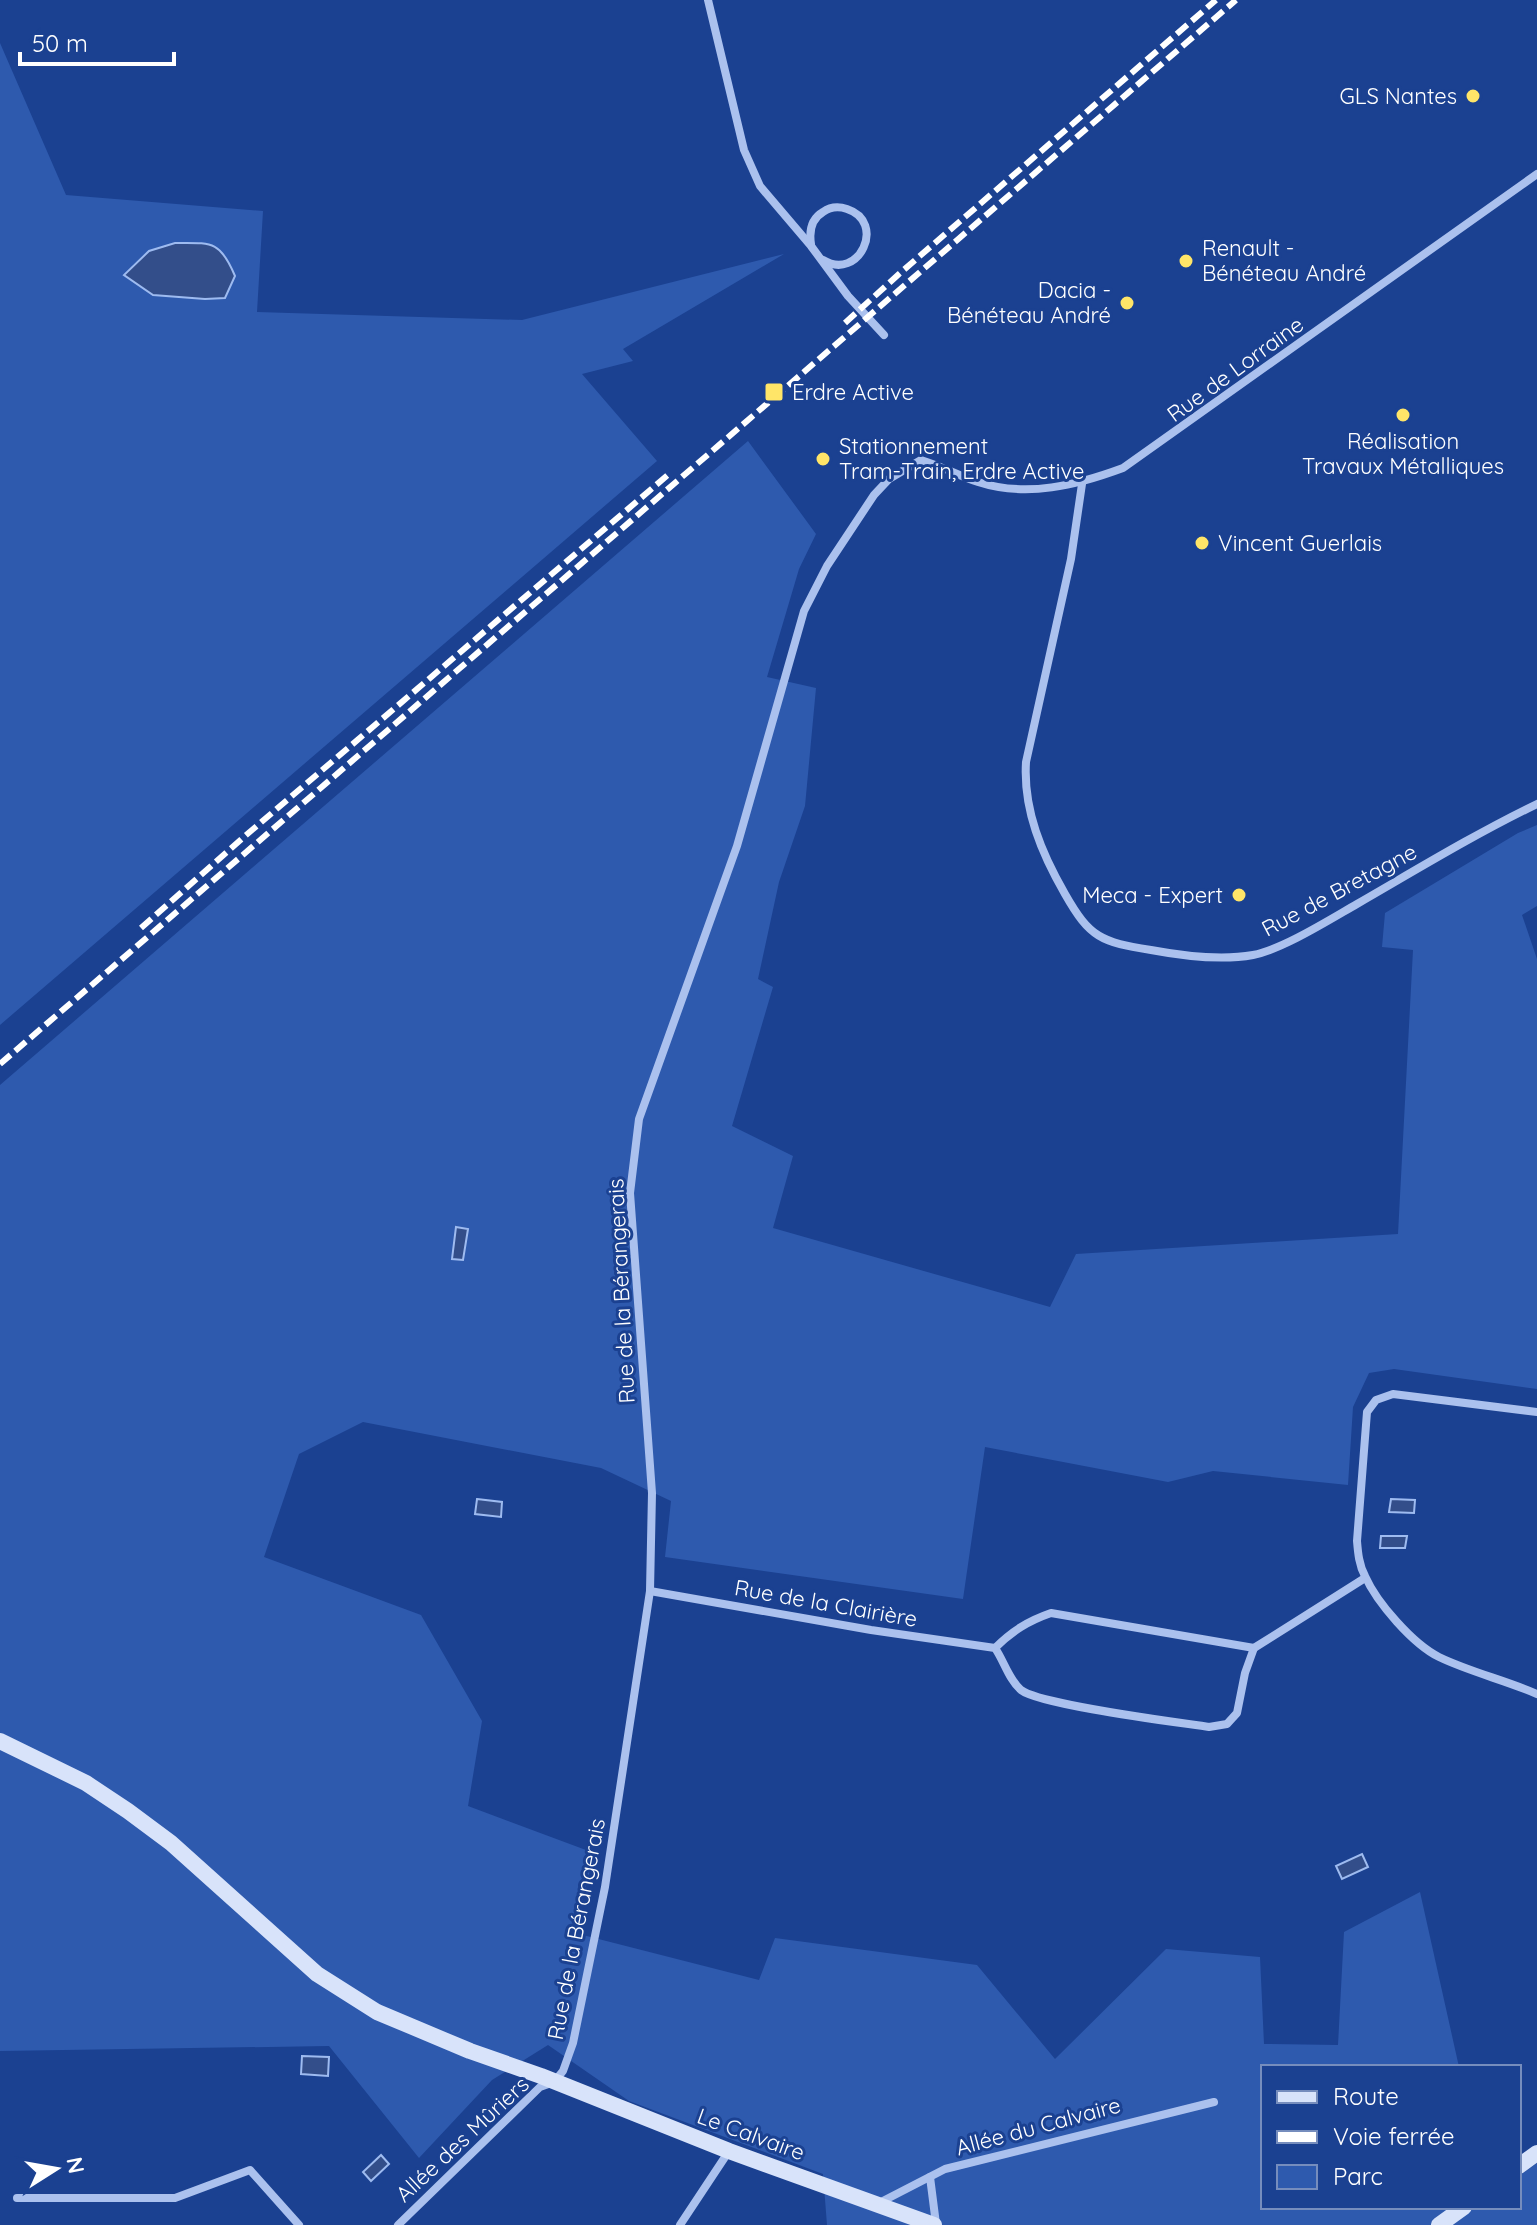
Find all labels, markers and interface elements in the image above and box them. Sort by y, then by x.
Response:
scale bar [20,16,174,66]
text: 50 m [32,28,88,58]
place label: GLS Nantes [1339,82,1457,110]
marker: GLS Nantes [1464,87,1482,105]
place label: Renault - Bénéteau André [1202,234,1366,287]
marker: Renault - Bénéteau André [1177,252,1195,270]
place label: Dacia - Bénéteau André [947,276,1111,329]
marker: Dacia - Bénéteau André [1118,294,1136,312]
street label: Rue de Lorraine [1161,310,1309,428]
place label: Erdre Active [792,378,914,406]
marker: Erdre Active [763,381,785,403]
marker: Réalisation Travaux Métalliques [1394,406,1412,424]
place label: Réalisation Travaux Métalliques [1302,427,1504,480]
place label: Stationnement Tram-Train, Erdre Active [839,432,1084,485]
marker: Stationnement Tram-Train, Erdre Active [814,450,832,468]
place label: Vincent Guerlais [1218,529,1382,557]
marker: Vincent Guerlais [1193,534,1211,552]
street label: Rue de Bretagne [1257,837,1421,943]
place label: Meca - Expert [1082,881,1223,909]
marker: Meca - Expert [1230,886,1248,904]
street label: Rue de la Bérangerais [601,1178,641,1404]
street label: Rue de la Clairière [732,1573,920,1633]
street label: Rue de la Bérangerais [541,1816,611,2042]
legend [1261,2065,1521,2209]
street label: Allée des Mûriers [389,2070,535,2208]
text: Route [1333,2081,1399,2111]
street label: Allée du Calvaire [953,2091,1123,2161]
street label: Le Calvaire [693,2102,809,2166]
text: Voie ferrée [1333,2121,1455,2151]
north arrow [16,2129,96,2209]
text: N [60,2155,91,2176]
text: Parc [1333,2161,1383,2191]

